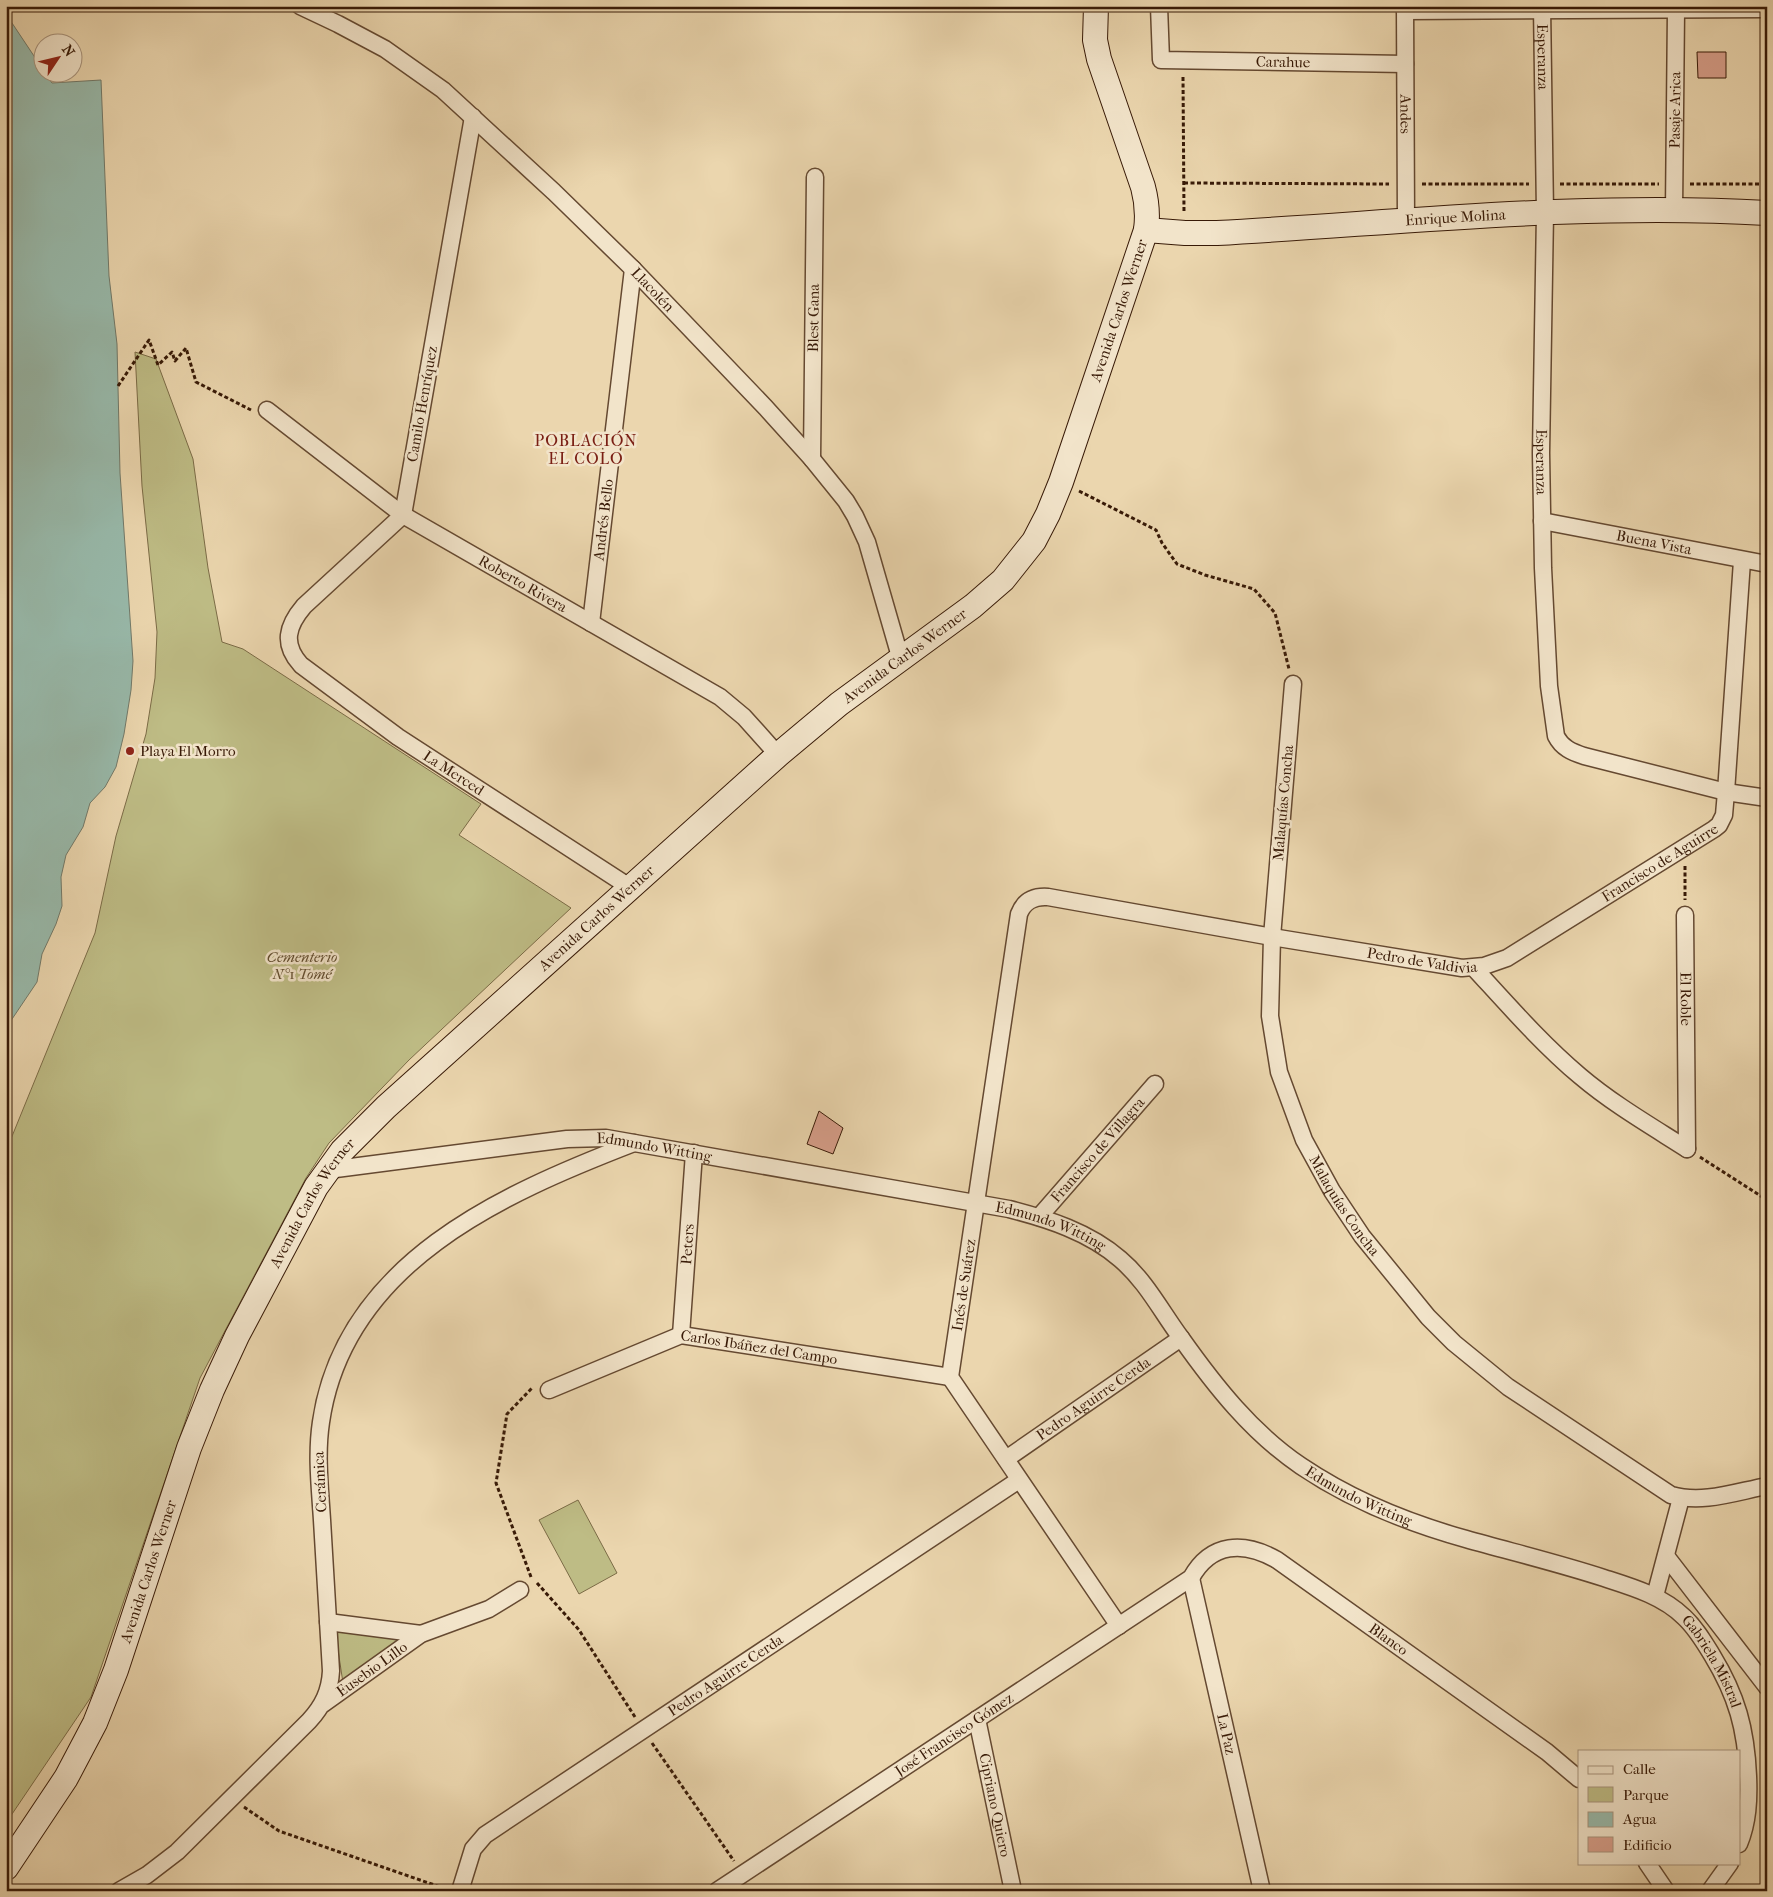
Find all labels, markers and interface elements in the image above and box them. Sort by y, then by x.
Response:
street label: Esperanza [1533,24,1552,91]
north arrow [32,32,82,82]
text: N [58,42,78,60]
street label: Carahue [1256,53,1311,71]
street label: Pasaje Arica [1666,70,1684,148]
street label: Andes [1396,93,1415,134]
street label: Enrique Molina [1404,205,1507,230]
street label: Avenida Carlos Werner [1086,236,1151,385]
street label: Llacolén [627,264,678,316]
street label: Blest Gana [804,283,823,352]
street label: Camilo Henríquez [403,344,441,463]
street label: Esperanza [1532,429,1551,496]
district label: POBLACIÓN EL COLO [535,430,637,468]
street label: Andrés Bello [589,478,617,562]
street label: Buena Vista [1615,526,1694,559]
street label: Roberto Rivera [475,551,571,617]
street label: Avenida Carlos Werner [838,604,971,708]
place label: Playa El Morro [140,742,236,760]
street label: Malaquías Concha [1269,743,1297,862]
marker: Playa El Morro [124,745,136,757]
street label: La Merced [420,747,488,800]
street label: Francisco de Aguirre [1598,819,1722,906]
street label: Avenida Carlos Werner [534,861,658,975]
street label: Pedro de Valdivia [1366,944,1479,977]
park label: Cementerio N°1 Tomé [267,948,337,983]
street label: El Roble [1676,972,1695,1027]
street label: Francisco de Villagra [1047,1093,1149,1206]
street label: Edmundo Witting [596,1129,714,1166]
street label: Avenida Carlos Werner [265,1134,359,1272]
street label: Malaquías Concha [1305,1152,1384,1260]
street label: Edmundo Witting [994,1198,1110,1255]
street label: Peters [677,1223,698,1265]
street label: Inés de Suárez [948,1237,980,1332]
street label: Carlos Ibáñez del Campo [679,1326,839,1368]
street label: Pedro Aguirre Cerda [1033,1352,1155,1444]
street label: Cerámica [309,1450,331,1513]
street label: Edmundo Witting [1302,1462,1415,1530]
street label: Avenida Carlos Werner [116,1497,180,1646]
street label: Gabriela Mistral [1678,1611,1745,1710]
street label: Blanco [1365,1619,1412,1660]
street label: Pedro Aguirre Cerda [664,1630,787,1720]
street label: Eusebio Lillo [333,1638,411,1701]
street label: José Francisco Gómez [891,1689,1017,1781]
street label: La Paz [1213,1712,1240,1757]
legend [1578,1750,1740,1864]
street label: Cipriano Quiero [975,1752,1015,1859]
text: Calle [1623,1760,1656,1778]
text: Parque [1623,1786,1669,1804]
text: Agua [1622,1810,1657,1828]
text: Edificio [1623,1836,1672,1854]

